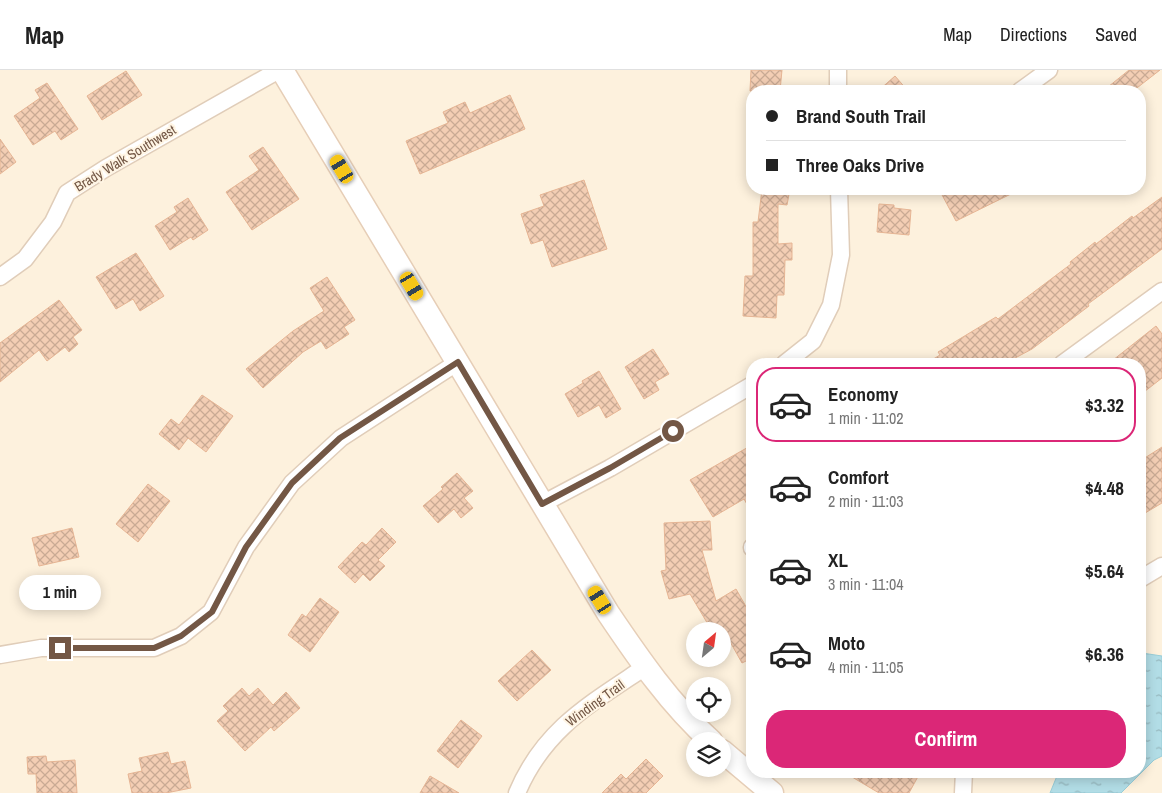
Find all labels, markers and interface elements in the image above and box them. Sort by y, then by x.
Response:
text: Map [25,19,64,51]
text: Map [943,22,972,47]
text: Directions [1000,22,1067,47]
text: Saved [1095,22,1137,47]
text: Brand South Trail [796,103,926,129]
street label: Brady Walk Southwest [71,121,179,195]
car [327,152,356,186]
text: Three Oaks Drive [796,152,924,178]
car [397,269,426,303]
text: Economy [828,381,898,407]
icon: car [768,382,813,427]
text: $3.32 [1085,392,1124,418]
text: 1 min · 11:02 [828,407,904,429]
route start [662,420,684,442]
text: Comfort [828,464,889,490]
icon: car [768,465,813,510]
text: $4.48 [1085,475,1124,501]
text: 2 min · 11:03 [828,490,904,512]
text: XL [828,547,848,573]
icon: car [768,548,813,593]
text: $5.64 [1085,558,1124,584]
text: 3 min · 11:04 [828,573,904,595]
callout: 1 min [19,576,101,610]
text: 1 min [43,581,77,603]
car [585,583,614,617]
north arrow [686,622,731,668]
map controls [686,622,731,777]
text: Moto [828,630,865,656]
icon: car [768,631,813,676]
route end [49,637,71,659]
text: $6.36 [1085,641,1124,667]
text: 4 min · 11:05 [828,656,904,678]
street label: Winding Trail [562,676,628,730]
button: locate [686,677,731,722]
button: Confirm [766,710,1126,768]
button: layers [686,732,731,777]

